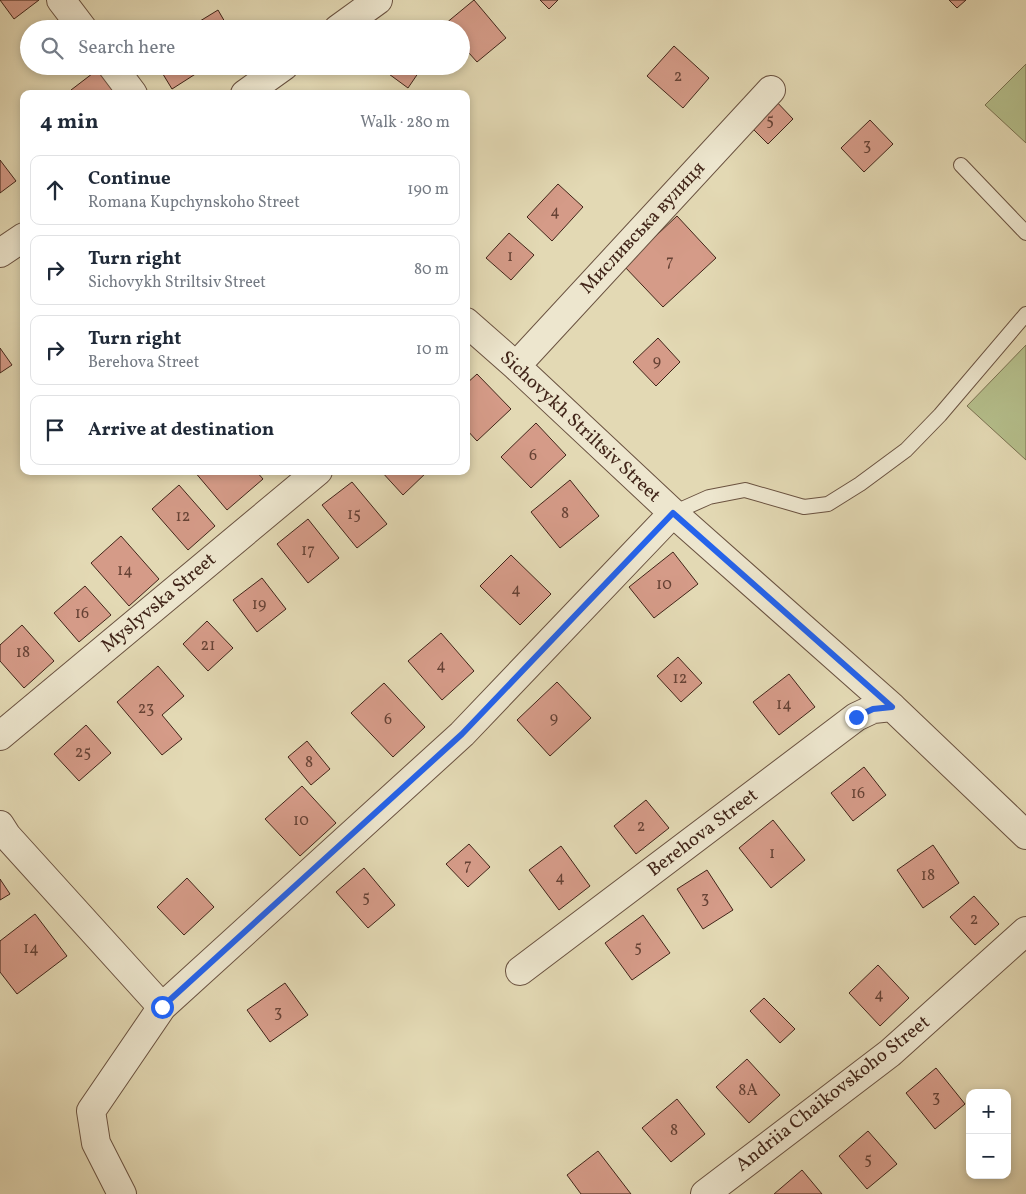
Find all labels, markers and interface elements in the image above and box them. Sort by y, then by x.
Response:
search box [20,20,470,75]
icon: search [38,34,66,62]
text: Search here [78,35,175,61]
house number: 2 [674,66,682,88]
text: 4 min [40,108,99,137]
house number: 5 [766,110,774,132]
text: Walk · 280 m [360,112,450,134]
house number: 3 [863,135,871,157]
street label: Мисливська вулиця [575,156,711,300]
text: Continue [88,166,171,192]
icon: ahead [41,176,69,204]
text: 190 m [407,179,449,201]
text: Romana Kupchynskoho Street [88,192,300,214]
house number: 4 [550,201,560,223]
text: Turn right [88,246,181,272]
house number: 1 [507,246,513,268]
house number: 7 [666,251,674,273]
icon: right [41,256,69,284]
text: 80 m [414,259,449,281]
text: Sichovykh Striltsiv Street [88,272,266,294]
text: Turn right [88,326,181,352]
icon: right [41,336,69,364]
text: 10 m [416,339,449,361]
street label: Sichovykh Striltsiv Street [494,345,666,509]
house number: 9 [653,351,661,373]
text: Berehova Street [88,352,199,374]
icon: arrive [41,416,69,444]
text: Arrive at destination [88,417,274,443]
house number: 6 [529,445,537,467]
house number: 8 [561,503,569,525]
house number: 15 [347,504,361,526]
house number: 12 [176,506,190,528]
house number: 17 [301,540,315,562]
street label: Myslyvska Street [96,547,222,659]
house number: 14 [117,560,133,582]
house number: 10 [656,574,672,596]
house number: 4 [511,579,521,601]
house number: 19 [252,594,266,616]
house number: 16 [75,603,89,625]
house number: 21 [201,635,215,657]
house number: 18 [16,642,30,664]
house number: 4 [436,655,446,677]
house number: 12 [673,668,687,690]
house number: 14 [776,694,792,716]
house number: 23 [138,698,154,720]
route end [845,706,868,729]
house number: 9 [550,708,558,730]
house number: 6 [384,709,392,731]
house number: 25 [75,742,91,764]
house number: 8 [305,752,313,774]
street label: Berehova Street [642,783,764,883]
house number: 16 [851,783,865,805]
house number: 10 [293,810,309,832]
house number: 2 [637,816,645,838]
house number: 1 [769,843,775,865]
house number: 7 [464,855,472,877]
house number: 18 [921,865,935,887]
house number: 4 [555,867,565,889]
house number: 5 [362,887,370,909]
house number: 3 [701,888,709,910]
house number: 2 [970,909,978,931]
house number: 5 [634,937,642,959]
house number: 14 [23,938,39,960]
house number: 4 [874,984,884,1006]
route start [151,996,174,1019]
house number: 3 [274,1002,282,1024]
street label: Andriia Chaikovskoho Street [730,1010,936,1178]
house number: 8А [738,1080,758,1102]
house number: 3 [932,1087,940,1109]
map controls [966,1089,1011,1179]
button: + [966,1089,1011,1134]
house number: 8 [670,1120,678,1142]
button: − [966,1134,1011,1179]
house number: 5 [864,1149,872,1171]

